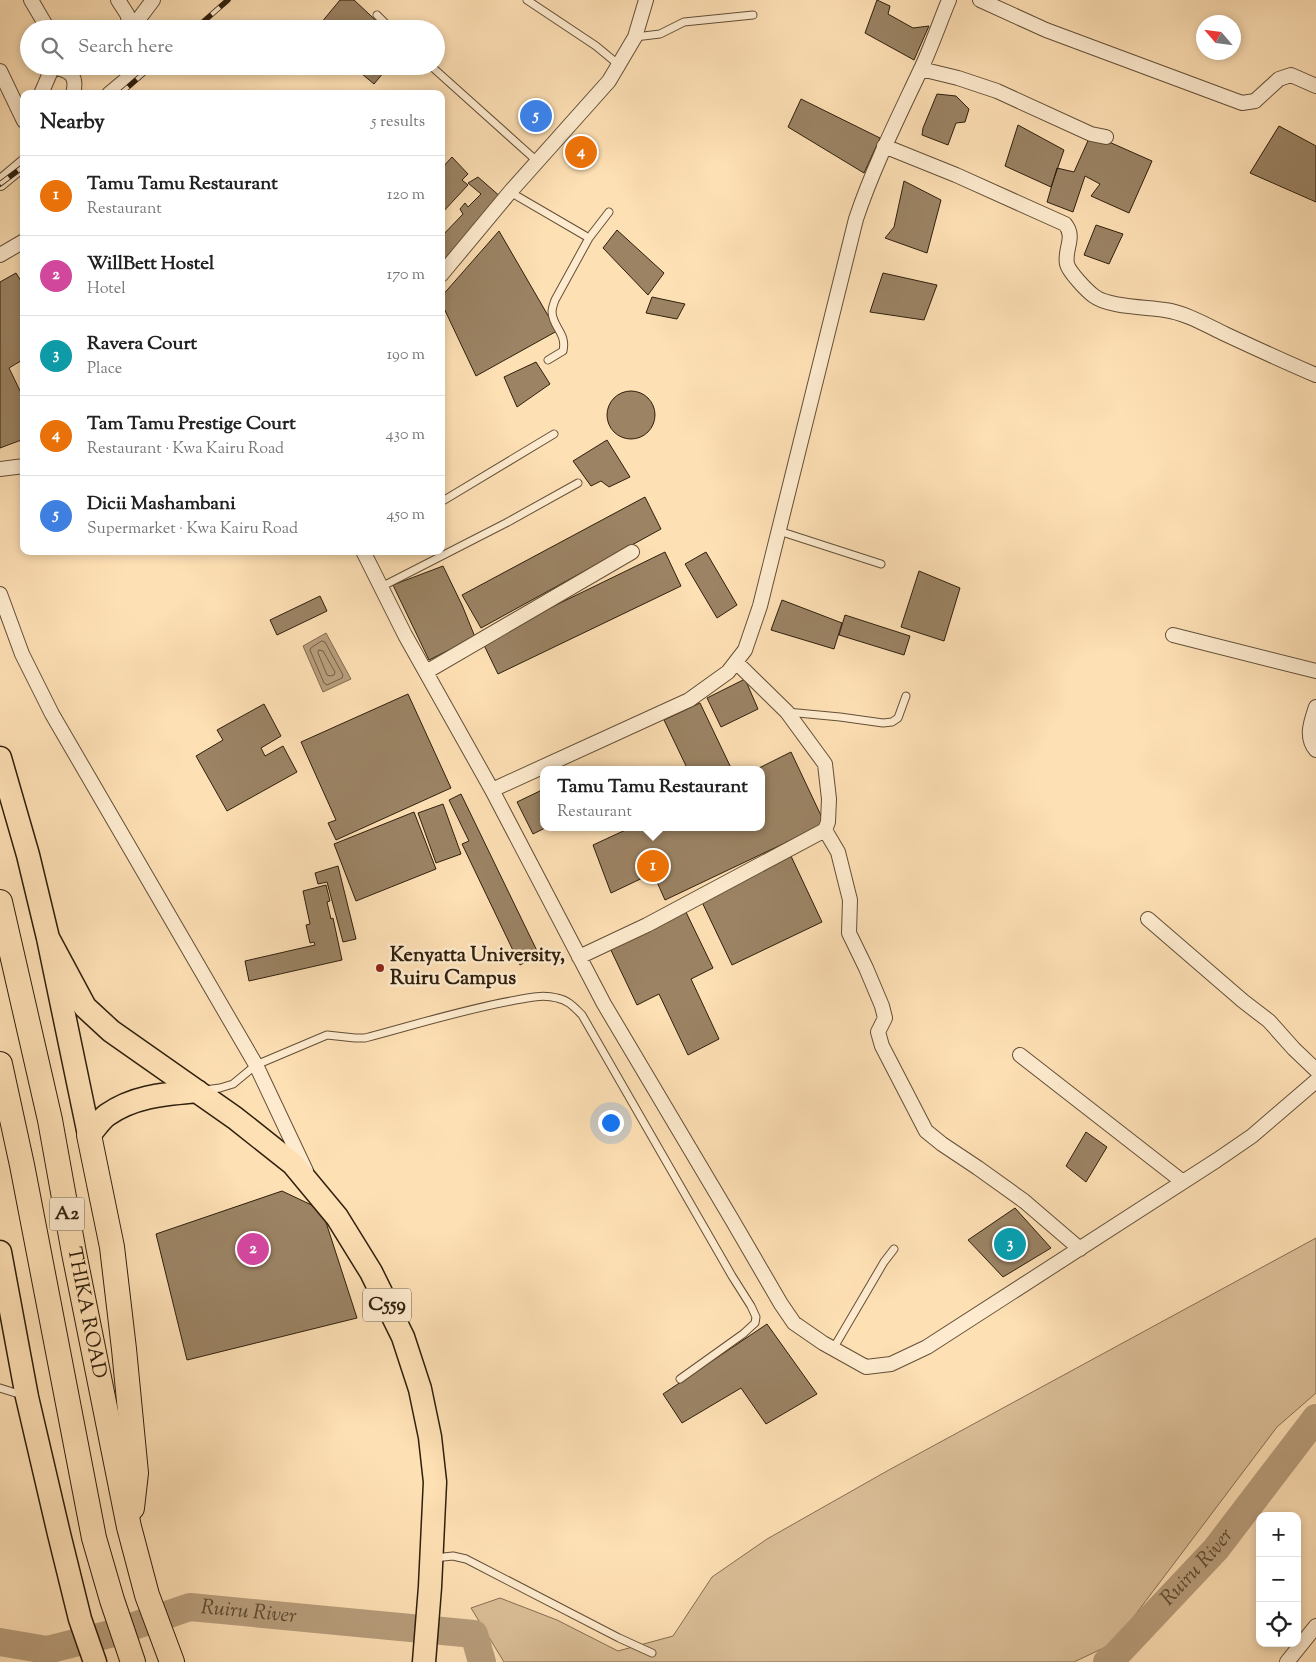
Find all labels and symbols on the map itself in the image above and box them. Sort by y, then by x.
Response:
north arrow [1196,15,1241,60]
pin: 5 [520,97,552,135]
pin: 4 [565,133,597,171]
pin: 1 [637,847,669,885]
place label: Kenyatta University, Ruiru Campus [390,942,565,994]
marker: Kenyatta University, Ruiru Campus [374,962,386,974]
your location [598,1110,624,1136]
road number: A2 [50,1198,84,1230]
pin: 3 [994,1225,1026,1263]
pin: 2 [237,1230,269,1268]
street label: THIKA ROAD [59,1245,113,1381]
road number: C559 [363,1288,411,1322]
water label: Ruiru River [1154,1522,1242,1613]
water label: Ruiru River [199,1593,298,1632]

